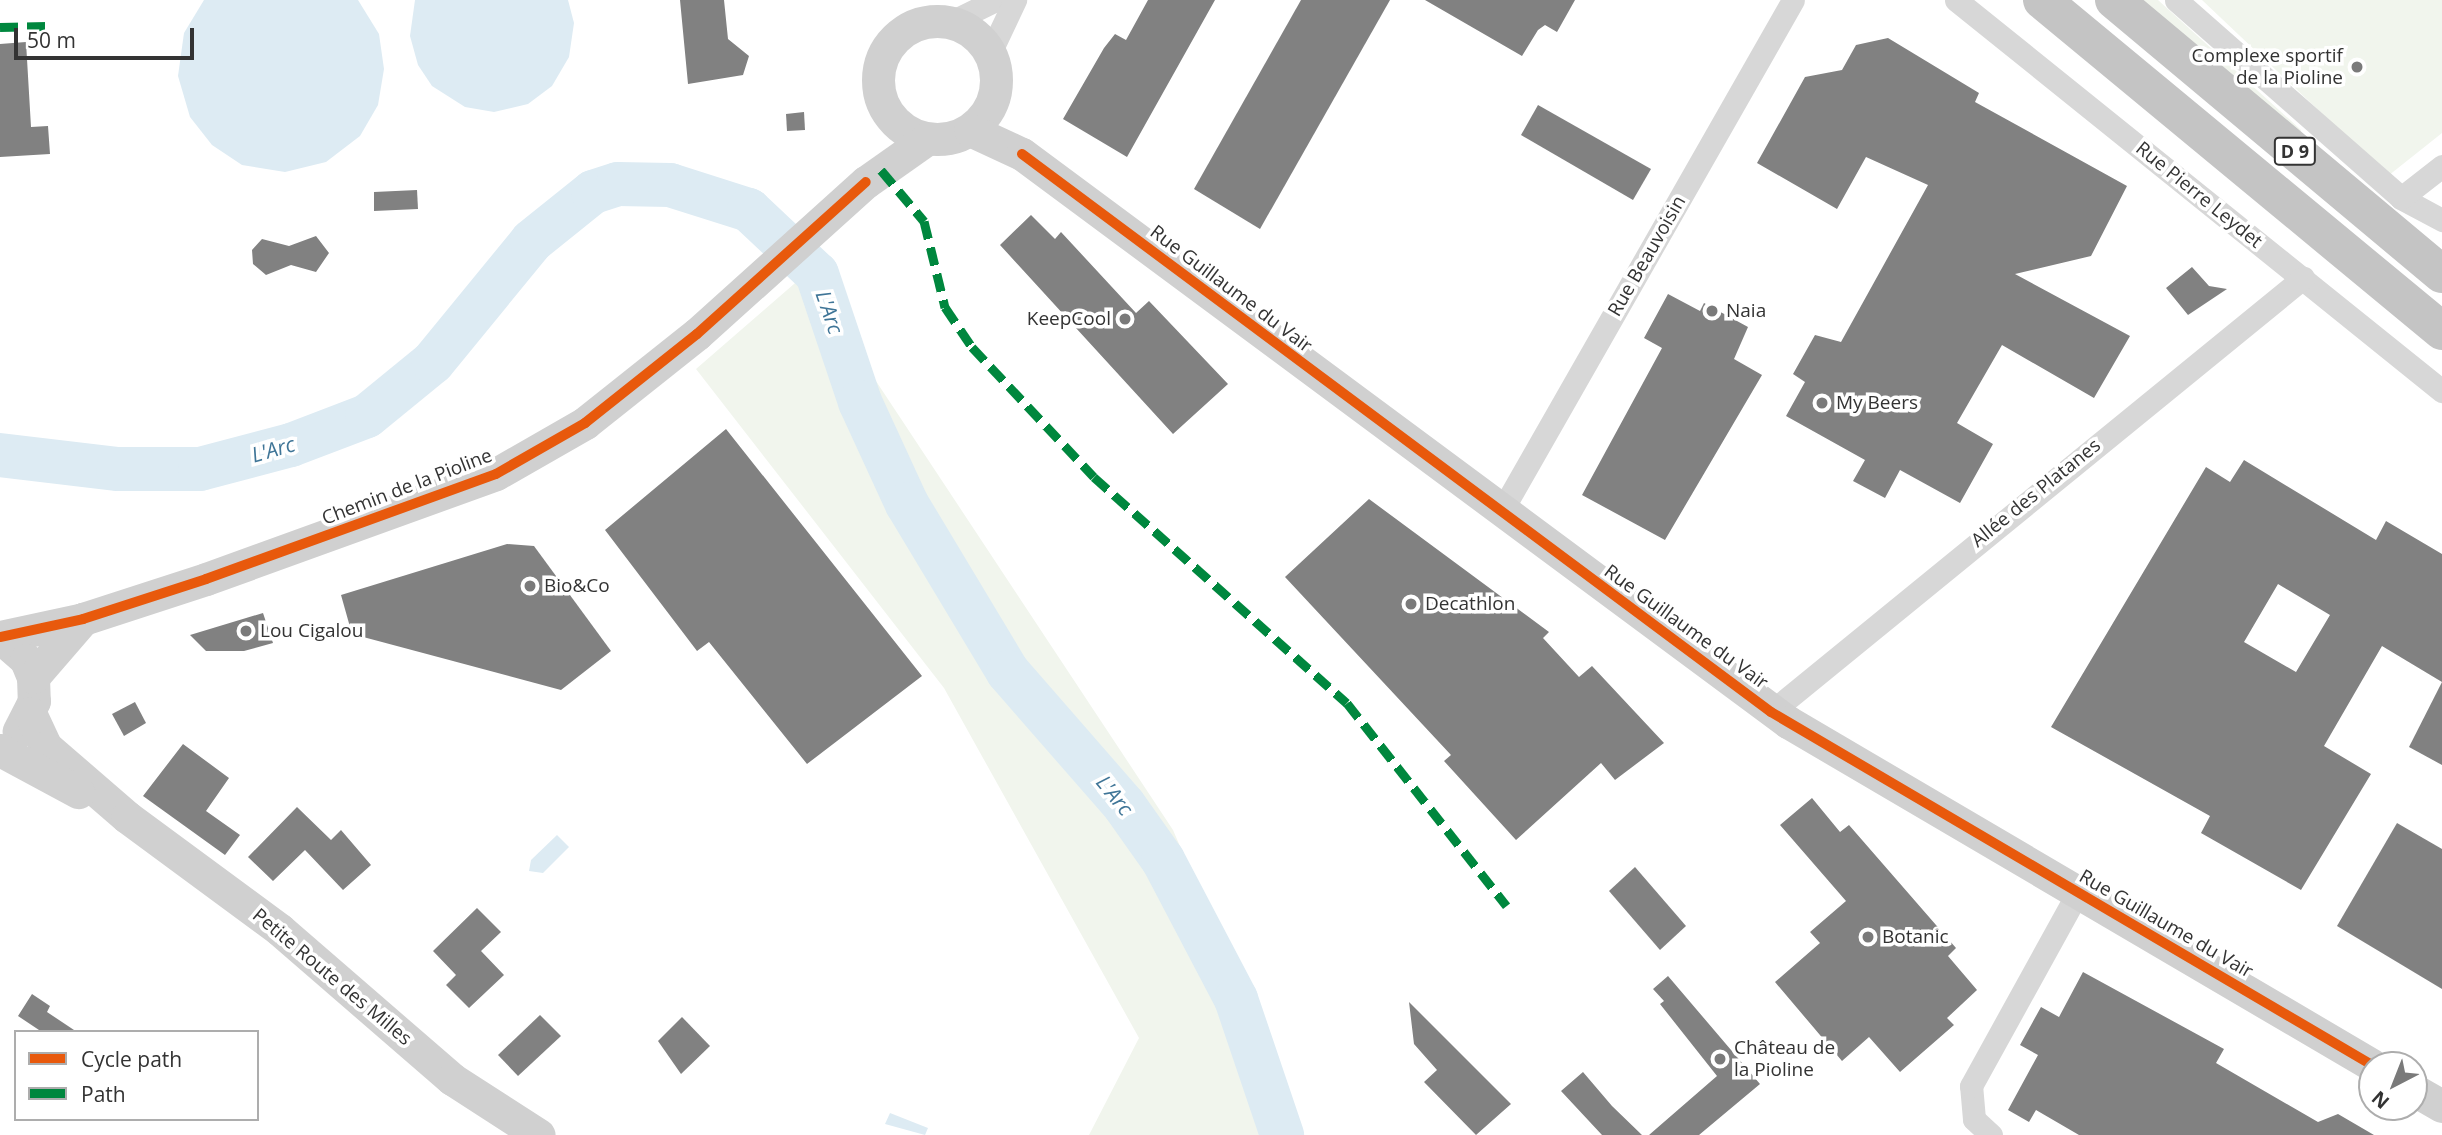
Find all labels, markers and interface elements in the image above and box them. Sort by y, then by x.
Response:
scale bar [18,14,198,58]
text: 50 m [27,26,76,54]
place label: Complexe sportif de la Pioline [2192,45,2343,89]
marker: Complexe sportif de la Pioline [2349,59,2365,75]
road number: D 9 [2272,136,2318,166]
street label: Rue Pierre Leydet [2131,137,2267,253]
street label: Rue Beauvoisin [1603,192,1691,320]
street label: Rue Guillaume du Vair [1146,221,1316,357]
water label: L'Arc [811,287,849,337]
place label: Naia [1726,300,1766,322]
marker: Naia [1704,303,1720,319]
place label: KeepCool [1027,308,1111,330]
marker: KeepCool [1117,311,1133,327]
place label: My Beers [1836,392,1918,414]
marker: My Beers [1814,395,1830,411]
water label: L'Arc [248,431,298,467]
street label: Allée des Platanes [1967,434,2105,552]
street label: Chemin de la Pioline [319,444,495,530]
street label: Rue Guillaume du Vair [1600,560,1772,694]
place label: Bio&Co [544,575,610,597]
marker: Bio&Co [522,578,538,594]
place label: Decathlon [1425,593,1515,615]
marker: Decathlon [1403,596,1419,612]
place label: Lou Cigalou [260,620,363,642]
marker: Lou Cigalou [238,623,254,639]
water label: L'Arc [1091,770,1139,820]
street label: Rue Guillaume du Vair [2075,865,2257,983]
street label: Petite Route des Milles [248,904,416,1050]
place label: Botanic [1882,926,1949,948]
marker: Botanic [1860,929,1876,945]
legend [14,1030,259,1121]
place label: Château de la Pioline [1734,1037,1835,1081]
text: Cycle path [81,1045,182,1073]
marker: Château de la Pioline [1712,1051,1728,1067]
north arrow [2358,1051,2428,1121]
text: Path [81,1080,126,1108]
text: N [2366,1085,2395,1115]

